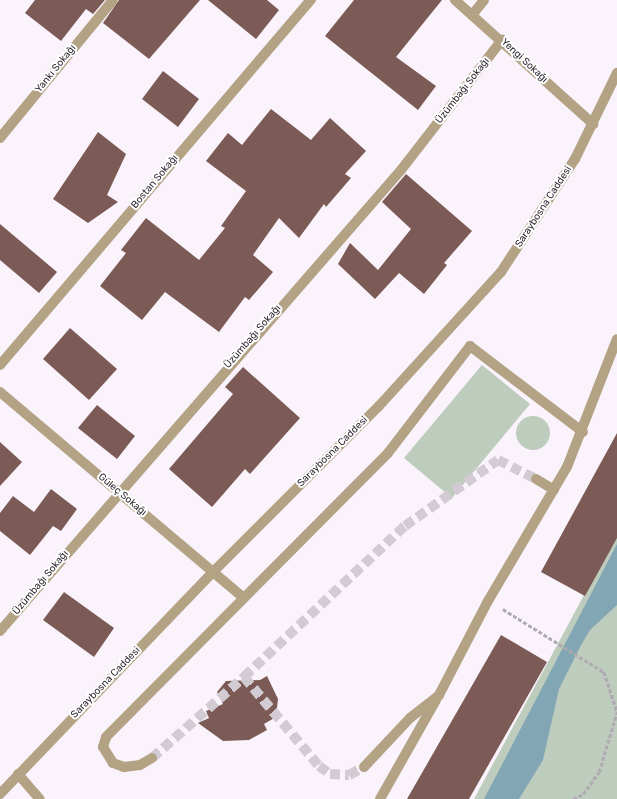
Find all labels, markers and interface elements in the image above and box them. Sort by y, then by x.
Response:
street label: Yengi Sokağı [498,36,550,86]
street label: Yankı Sokağı [33,43,79,95]
street label: Üzümbağı Sokağı [434,56,492,126]
street label: Bostan Sokağı [129,153,181,211]
street label: Saraybosna Caddesi [513,164,575,250]
street label: Üzümbağı Sokağı [222,303,284,371]
street label: Saraybosna Caddesi [295,414,371,490]
street label: Güleç Sokağı [95,471,149,519]
street label: Üzümbağı Sokağı [11,548,71,618]
street label: Saraybosna Caddesi [69,645,143,721]

